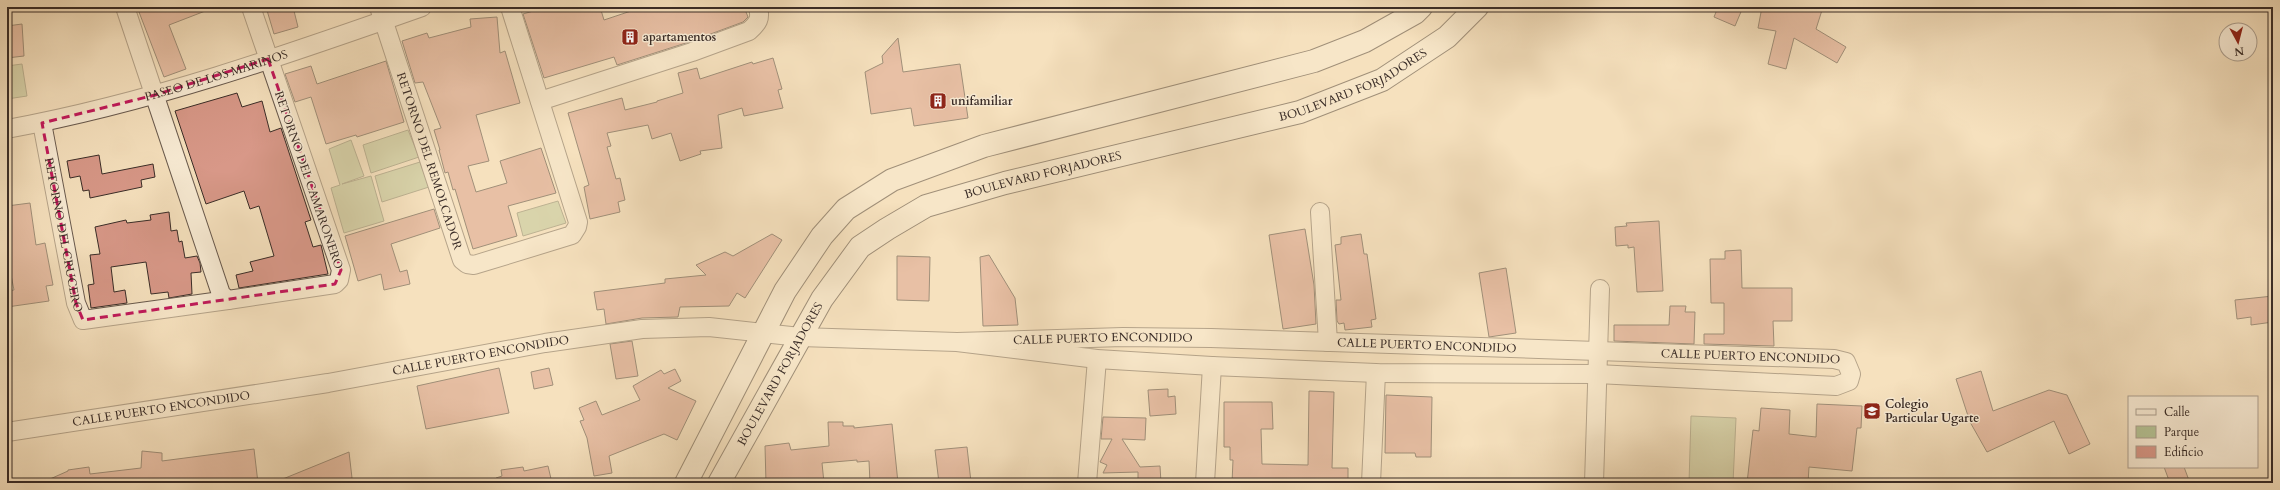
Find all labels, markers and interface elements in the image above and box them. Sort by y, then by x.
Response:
north arrow [2218,22,2258,62]
building icon: apartamentos [620,27,640,47]
place label: apartamentos [643,29,716,45]
text: N [2233,43,2245,60]
street label: BOULEVARD FORJADORES [1277,45,1430,125]
street label: PASEO DE LOS MARINOS [143,46,290,105]
street label: RETORNO DEL REMOLCADOR [393,70,466,252]
street label: RETORNO DEL CAMARONERO [271,89,347,271]
building icon: unifamiliar [928,91,948,111]
place label: unifamiliar [951,93,1013,109]
street label: BOULEVARD FORJADORES [962,147,1123,202]
street label: RETORNO DEL CRUCERO [41,156,87,315]
street label: BOULEVARD FORJADORES [734,299,827,448]
street label: CALLE PUERTO ENCONDIDO [1013,329,1193,348]
street label: CALLE PUERTO ENCONDIDO [391,332,570,379]
street label: CALLE PUERTO ENCONDIDO [1337,334,1517,356]
street label: CALLE PUERTO ENCONDIDO [1661,345,1842,368]
street label: CALLE PUERTO ENCONDIDO [71,387,251,430]
place label: Colegio Particular Ugarte [1885,396,1979,426]
legend [2128,396,2258,468]
school or university icon: Colegio Particular Ugarte [1862,401,1882,421]
text: Calle [2164,404,2190,420]
text: Parque [2164,424,2199,440]
text: Edificio [2164,444,2204,460]

